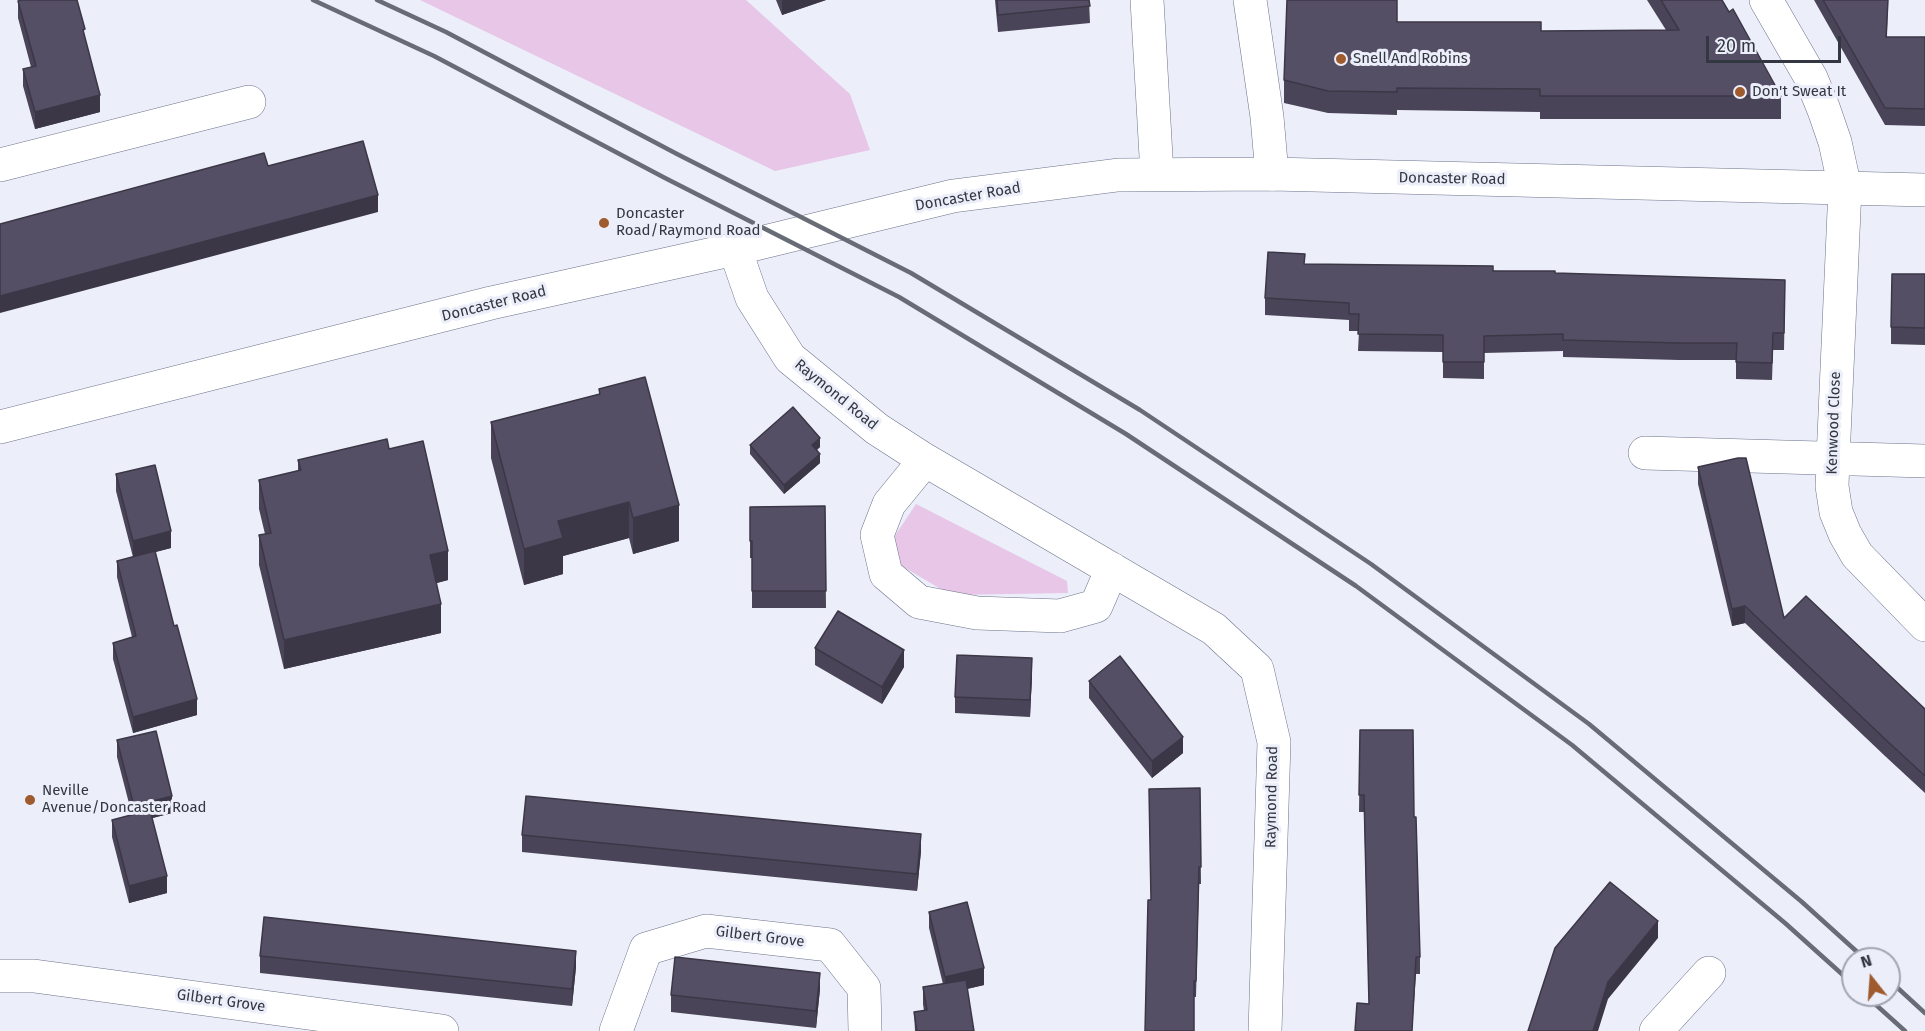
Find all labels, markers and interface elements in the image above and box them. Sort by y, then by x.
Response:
scale bar [1709,24,1844,62]
text: 20 m [1717,35,1756,57]
place label: Snell And Robins [1353,50,1468,68]
marker: Snell And Robins [1334,52,1348,66]
place label: Don't Sweat It [1752,83,1846,101]
marker: Don't Sweat It [1733,85,1747,99]
street label: Doncaster Road [1398,169,1506,189]
street label: Doncaster Road [914,179,1022,215]
place label: Doncaster Road/Raymond Road [616,205,761,240]
marker: Doncaster Road/Raymond Road [597,216,611,230]
street label: Doncaster Road [440,282,548,326]
street label: Raymond Road [791,356,881,434]
street label: Kenwood Close [1823,371,1845,475]
street label: Raymond Road [1262,746,1282,848]
place label: Neville Avenue/Doncaster Road [42,782,207,817]
marker: Neville Avenue/Doncaster Road [23,793,37,807]
street label: Gilbert Grove [715,923,805,951]
north arrow [1841,947,1901,1007]
text: N [1858,951,1874,972]
street label: Gilbert Grove [176,986,266,1016]

